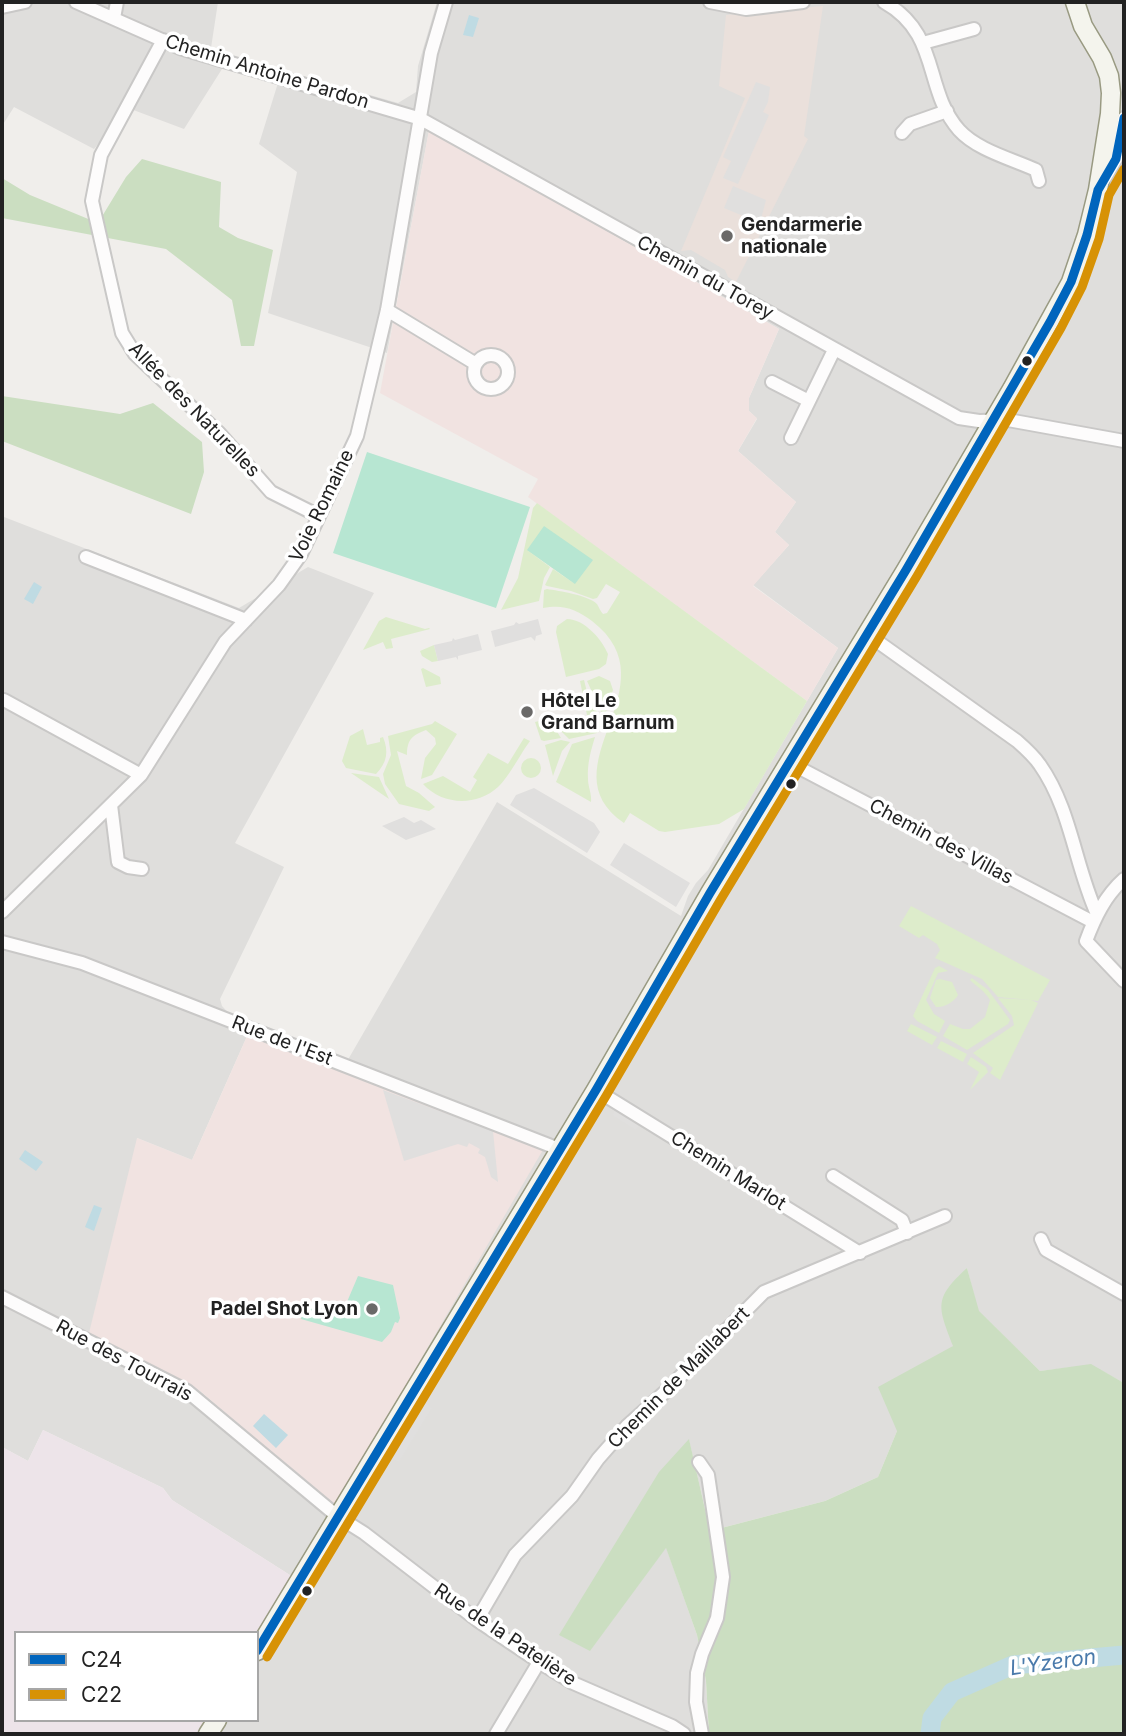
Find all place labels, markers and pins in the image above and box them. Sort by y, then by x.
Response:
place label: Gendarmerie nationale [741,214,862,258]
marker: Gendarmerie nationale [719,228,735,244]
unlabelled marker [1020,354,1034,368]
place label: Hôtel Le Grand Barnum [541,690,675,734]
marker: Hôtel Le Grand Barnum [519,704,535,720]
unlabelled marker [784,777,798,791]
place label: Padel Shot Lyon [211,1298,358,1320]
marker: Padel Shot Lyon [364,1301,380,1317]
unlabelled marker [300,1584,314,1598]

